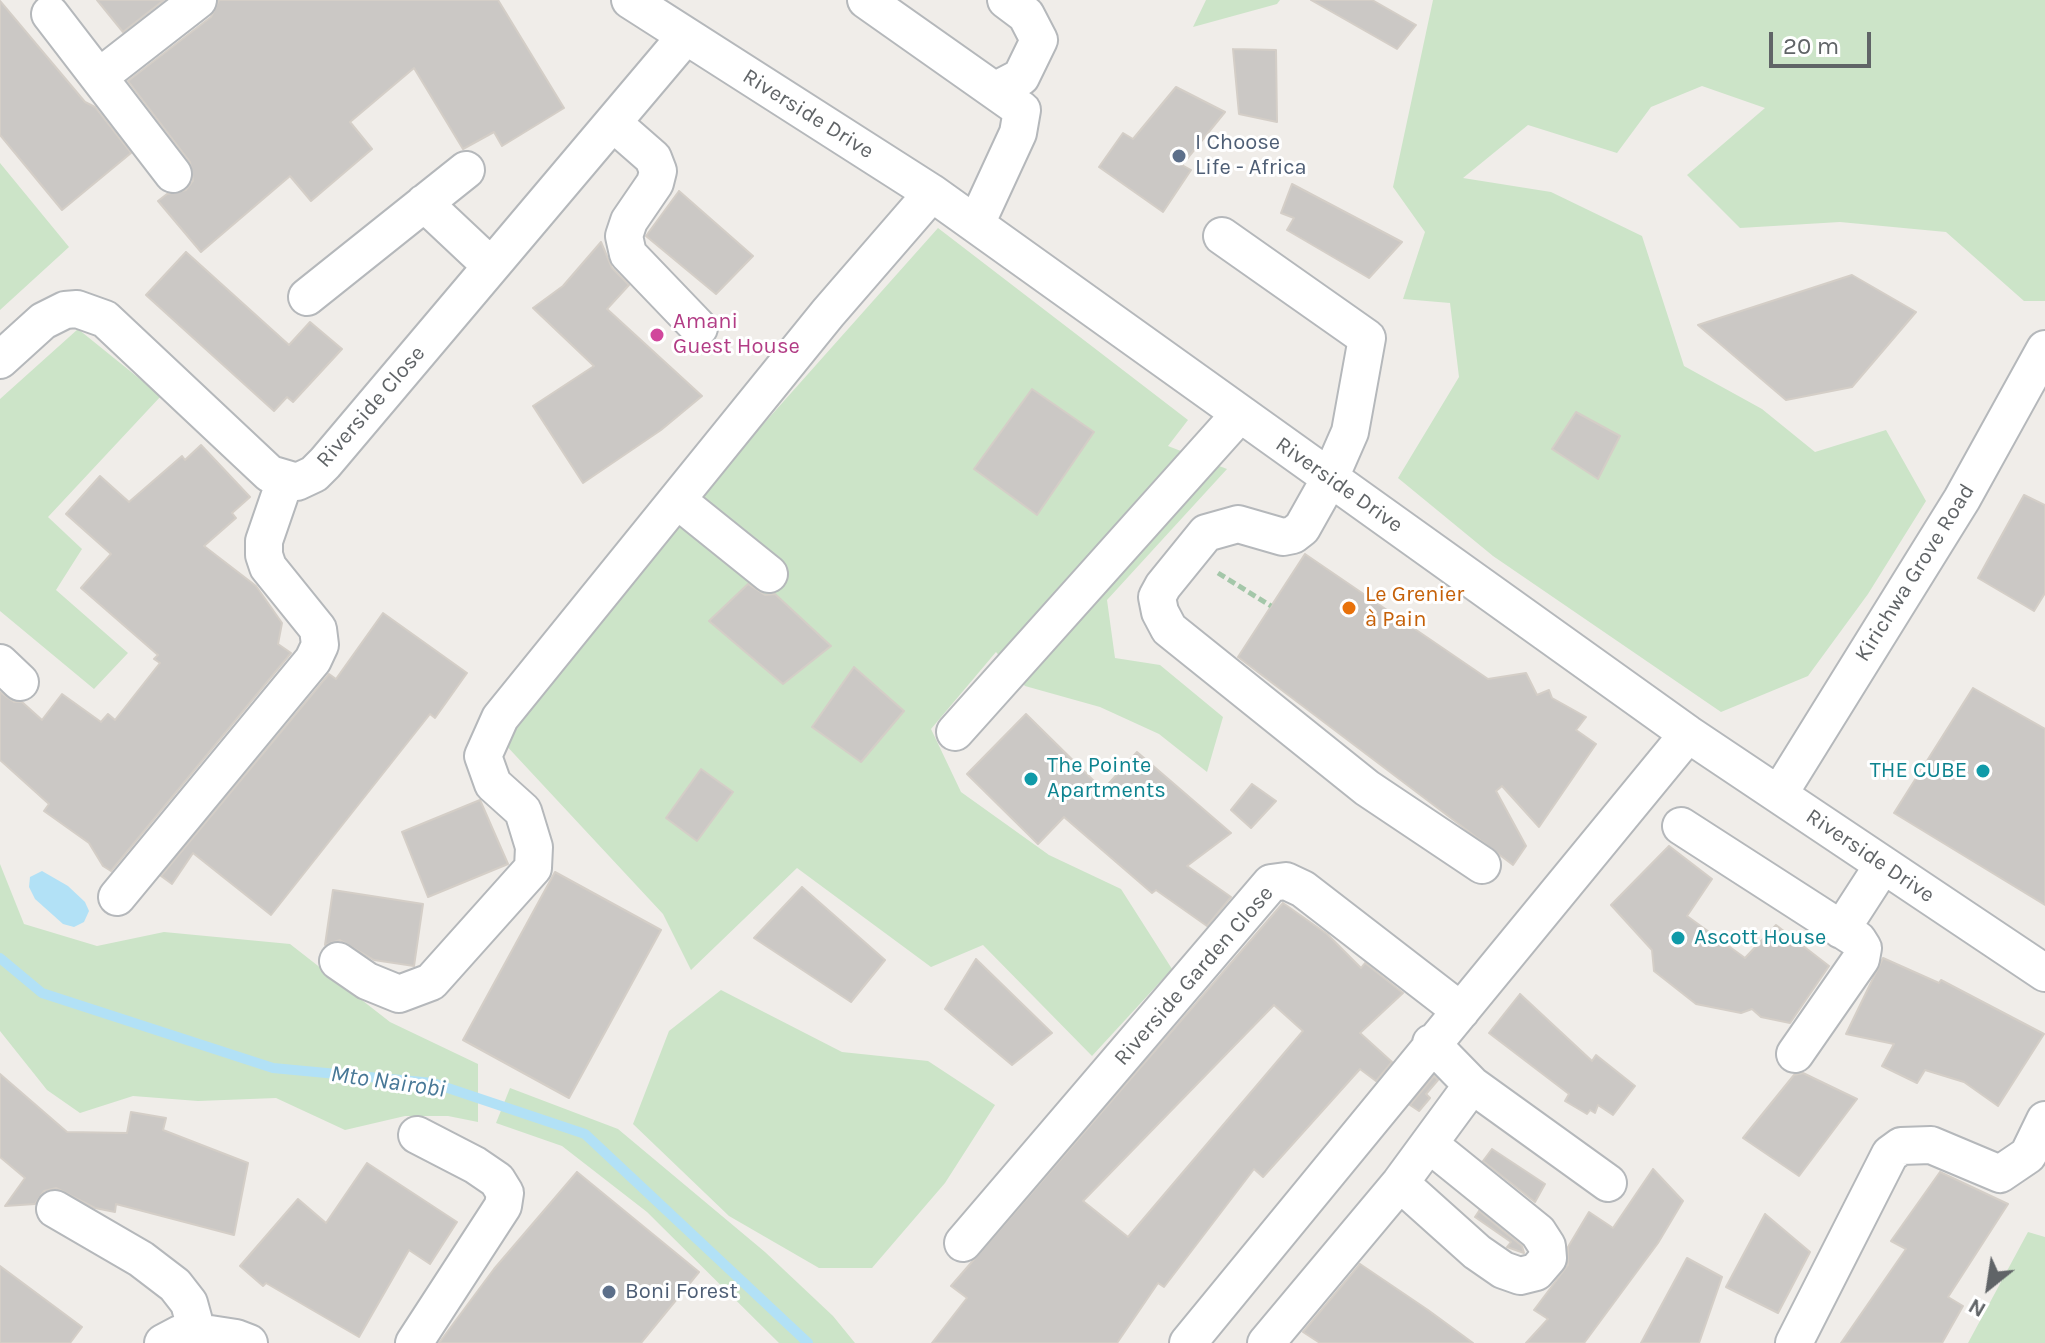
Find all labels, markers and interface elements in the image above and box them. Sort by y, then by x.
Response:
scale bar [1773,16,1875,66]
text: 20 m [1783,32,1839,60]
street label: Riverside Drive [738,63,878,165]
place label: I Choose Life - Africa [1195,130,1307,182]
marker: I Choose Life - Africa [1170,147,1188,165]
place label: Amani Guest House [673,309,800,360]
marker: Amani Guest House [648,326,666,344]
street label: Riverside Close [311,341,431,473]
street label: Riverside Drive [1270,431,1408,539]
street label: Kirichwa Grove Road [1850,479,1980,667]
place label: Le Grenier à Pain [1365,582,1464,634]
marker: Le Grenier à Pain [1340,599,1358,617]
place label: The Pointe Apartments [1047,753,1166,804]
place label: THE CUBE [1870,758,1967,784]
marker: THE CUBE [1974,762,1992,780]
marker: The Pointe Apartments [1022,770,1040,788]
street label: Riverside Drive [1801,803,1939,909]
street label: Riverside Garden Close [1109,881,1279,1071]
place label: Ascott House [1694,925,1826,951]
marker: Ascott House [1669,929,1687,947]
water label: Mto Nairobi [329,1060,447,1104]
north arrow [1949,1247,2029,1327]
place label: Boni Forest [625,1279,738,1305]
marker: Boni Forest [600,1283,618,1301]
text: N [1964,1293,1990,1323]

